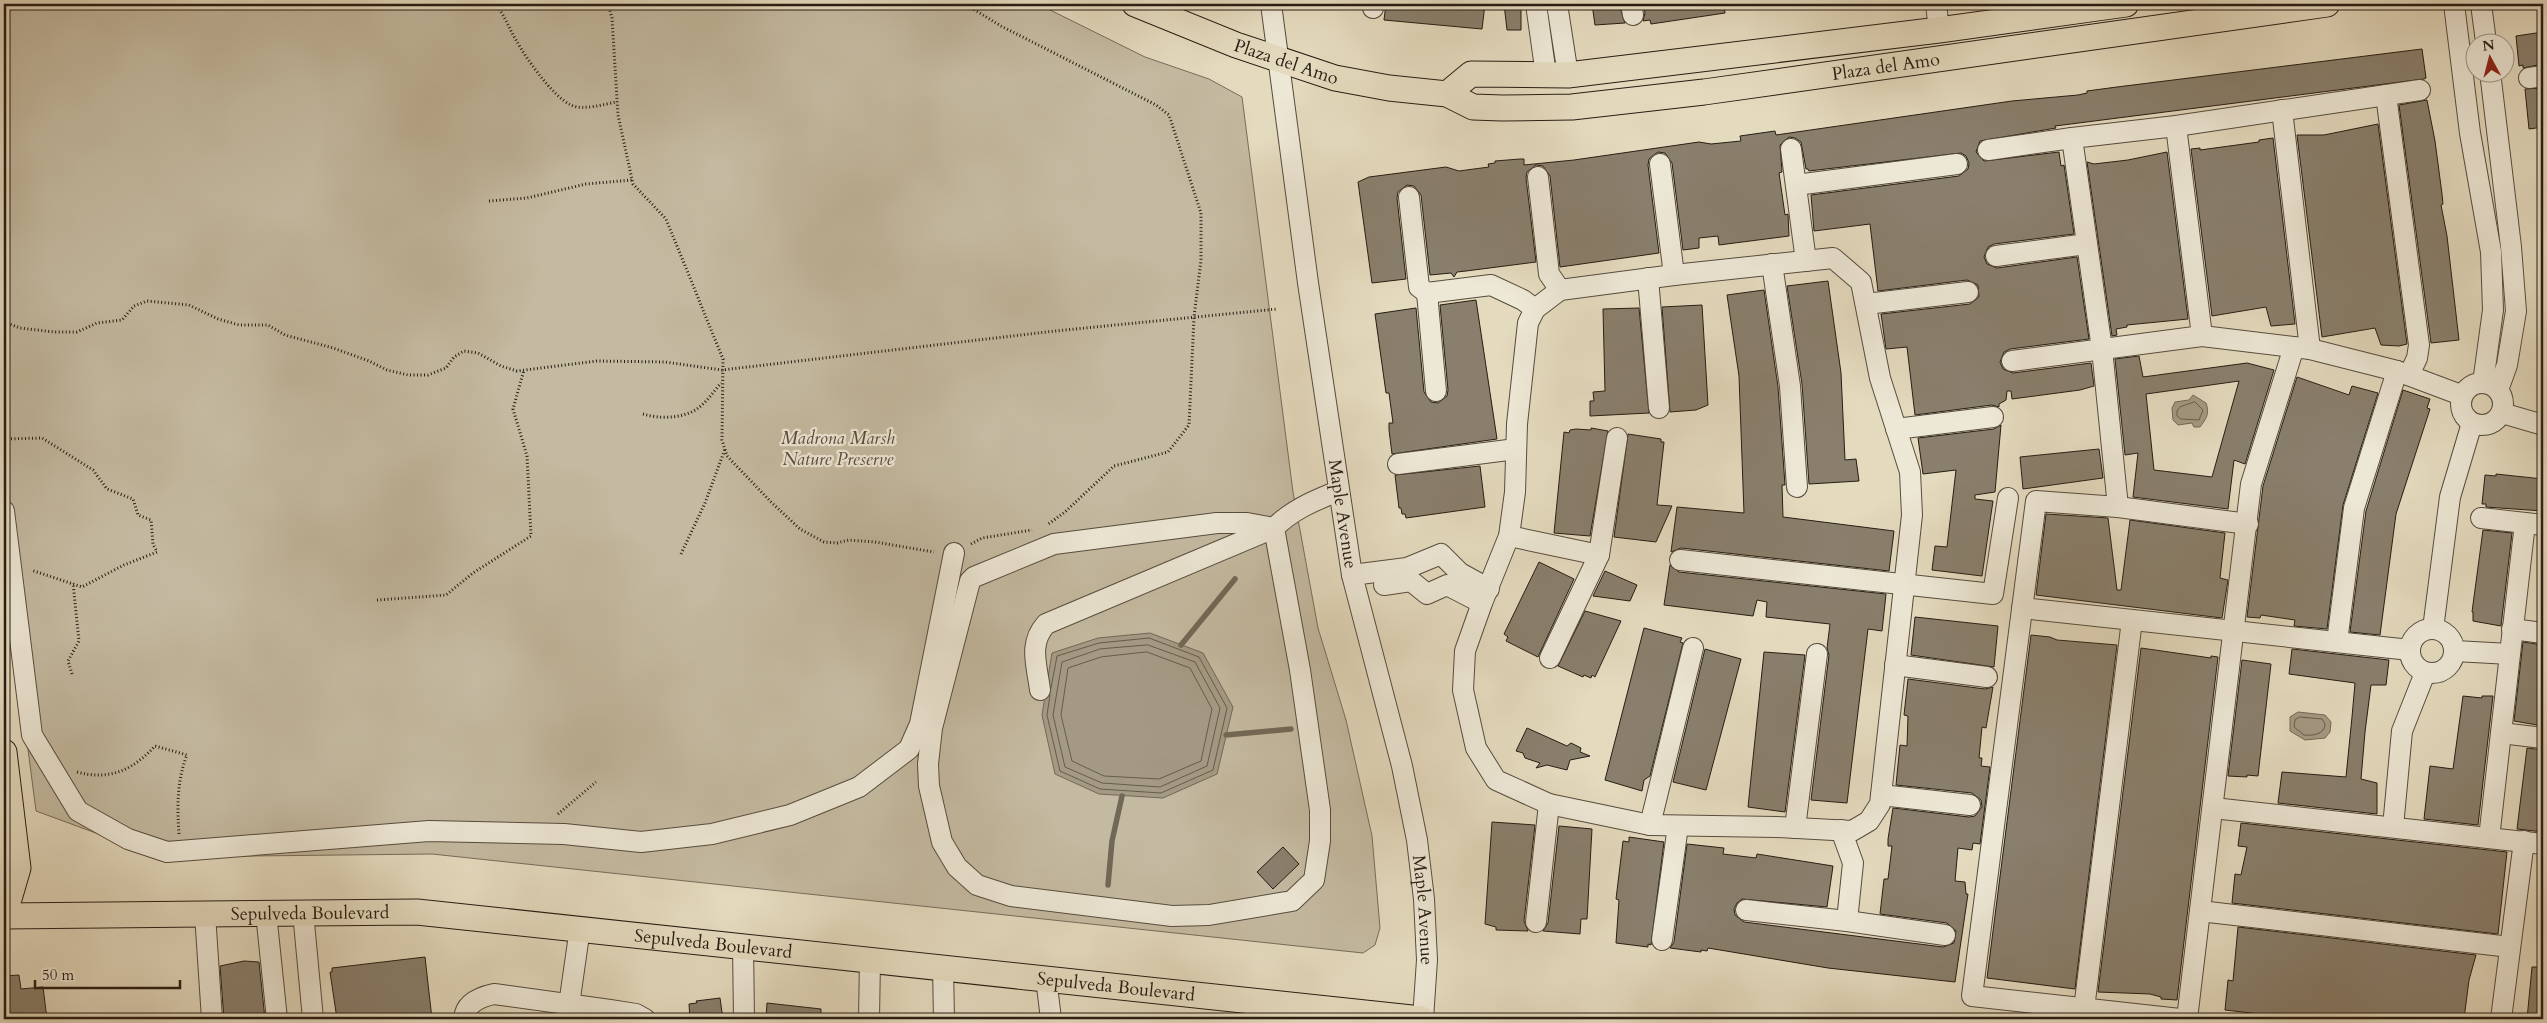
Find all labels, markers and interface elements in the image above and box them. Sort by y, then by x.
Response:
north arrow [2464,32,2514,82]
street label: Plaza del Amo [1231,33,1342,91]
text: N [2481,35,2496,56]
street label: Plaza del Amo [1830,47,1942,87]
park label: Madrona Marsh Nature Preserve [781,426,895,472]
street label: Maple Avenue [1322,458,1363,570]
street label: Maple Avenue [1406,854,1439,966]
street label: Sepulveda Boulevard [231,900,390,927]
street label: Sepulveda Boulevard [633,923,794,965]
scale bar [35,958,180,990]
text: 50 m [42,965,74,985]
street label: Sepulveda Boulevard [1036,966,1197,1008]

